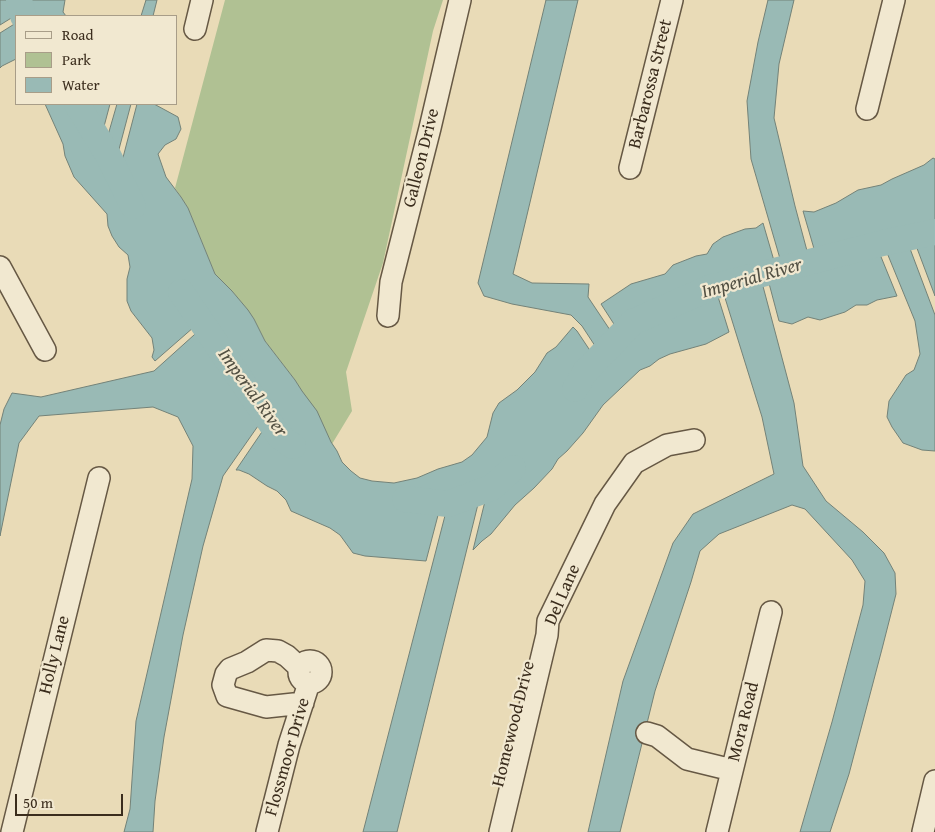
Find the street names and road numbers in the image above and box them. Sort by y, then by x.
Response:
street label: Barbarossa Street [624,17,678,151]
street label: Galleon Drive [399,106,445,210]
street label: Del Lane [541,561,585,629]
street label: Holly Lane [35,614,75,696]
street label: Homewood Drive [488,659,540,789]
street label: Mora Road [724,680,764,764]
street label: Flossmoor Drive [261,695,315,819]

